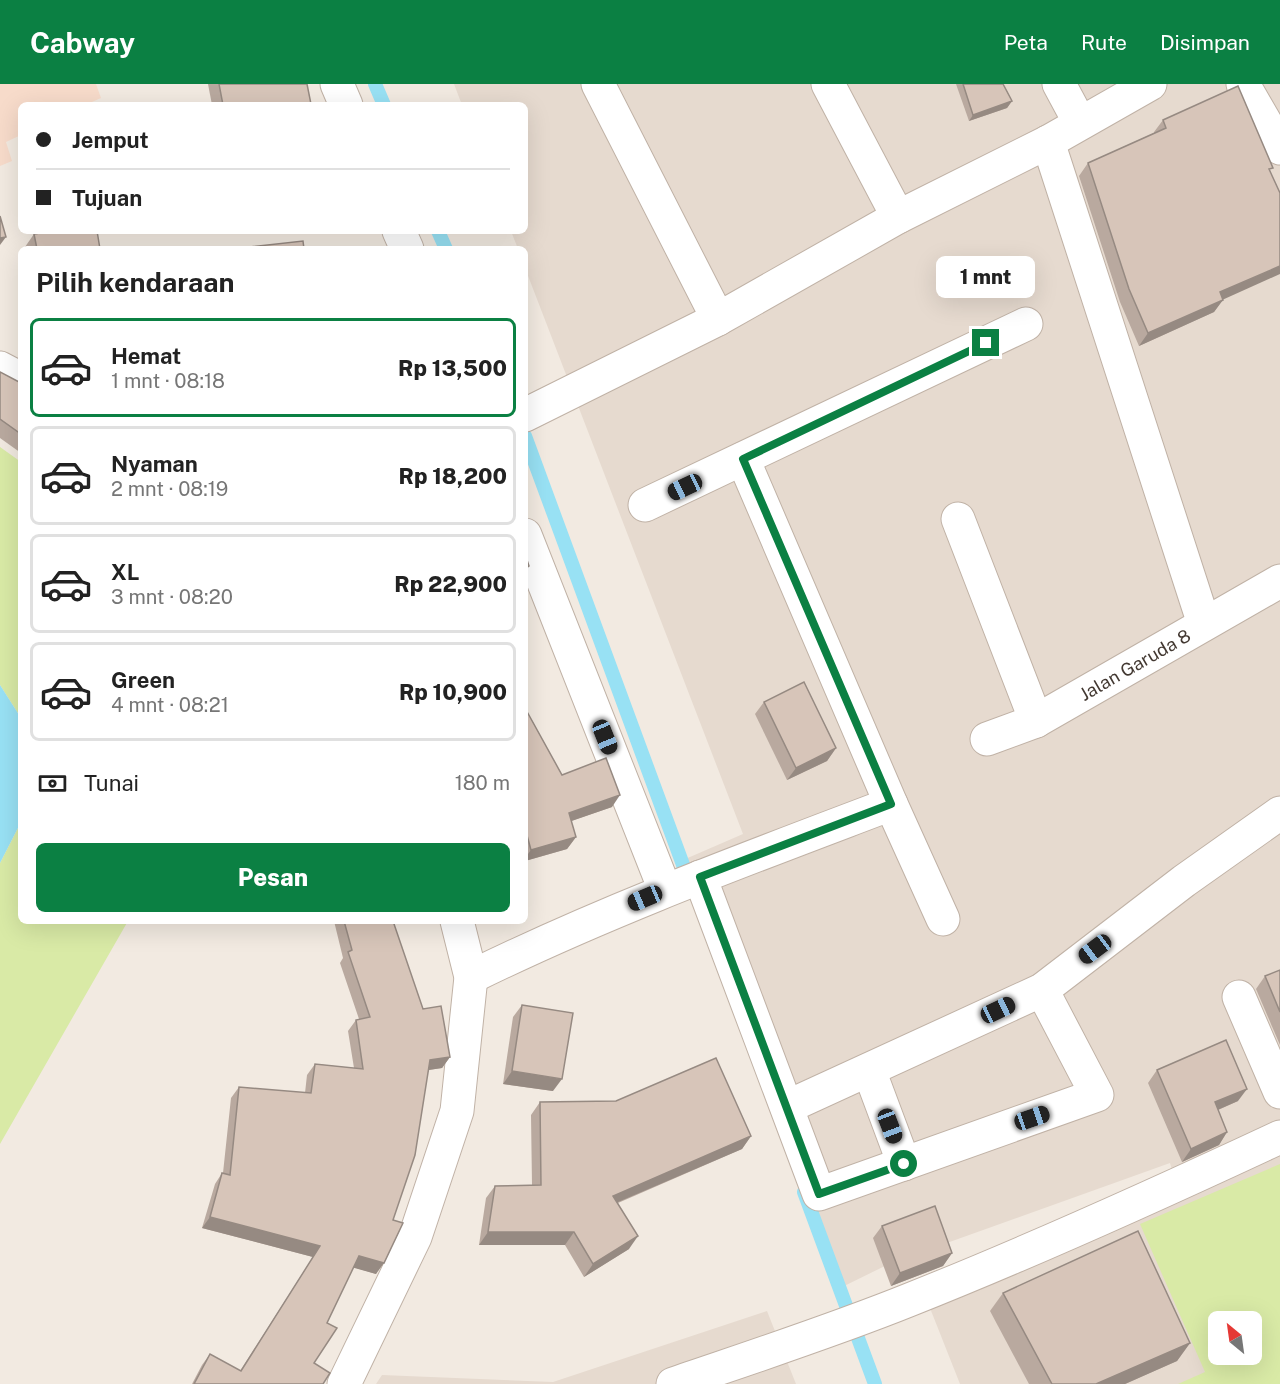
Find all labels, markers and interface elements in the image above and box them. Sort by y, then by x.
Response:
text: Cabway [30,26,135,59]
text: Peta [1004,30,1048,55]
text: Rute [1081,30,1127,55]
text: Disimpan [1160,30,1250,55]
text: Jemput [72,127,149,153]
text: Tujuan [72,185,142,211]
callout: 1 mnt [936,256,1036,298]
text: 1 mnt [960,265,1011,289]
text: Pilih kendaraan [36,266,235,298]
route end [972,329,999,356]
icon: car [39,341,93,395]
text: Hemat [111,343,181,369]
text: Rp 13,500 [398,355,507,381]
text: 1 mnt · 08:18 [111,369,225,393]
icon: car [39,449,93,503]
text: Nyaman [111,451,198,477]
text: Rp 18,200 [398,463,507,489]
car [665,471,705,503]
text: 2 mnt · 08:19 [111,477,228,501]
icon: car [39,557,93,611]
text: XL [111,559,139,585]
text: Rp 22,900 [394,571,507,597]
text: 3 mnt · 08:20 [111,585,233,609]
street label: Jalan Garuda 8 [1075,624,1194,704]
icon: car [39,665,93,719]
text: Green [111,667,175,693]
text: Rp 10,900 [399,679,507,705]
text: 4 mnt · 08:21 [111,693,229,717]
car [590,717,620,757]
icon: cash [36,767,69,800]
text: Tunai [84,770,139,796]
text: 180 m [455,771,510,795]
button: Pesan [36,843,510,912]
car [625,883,665,913]
car [1075,931,1115,967]
car [978,994,1018,1026]
car [1012,1104,1052,1132]
car [875,1106,905,1146]
route start [890,1150,917,1177]
north arrow [1208,1311,1262,1365]
map controls [1208,1311,1262,1365]

